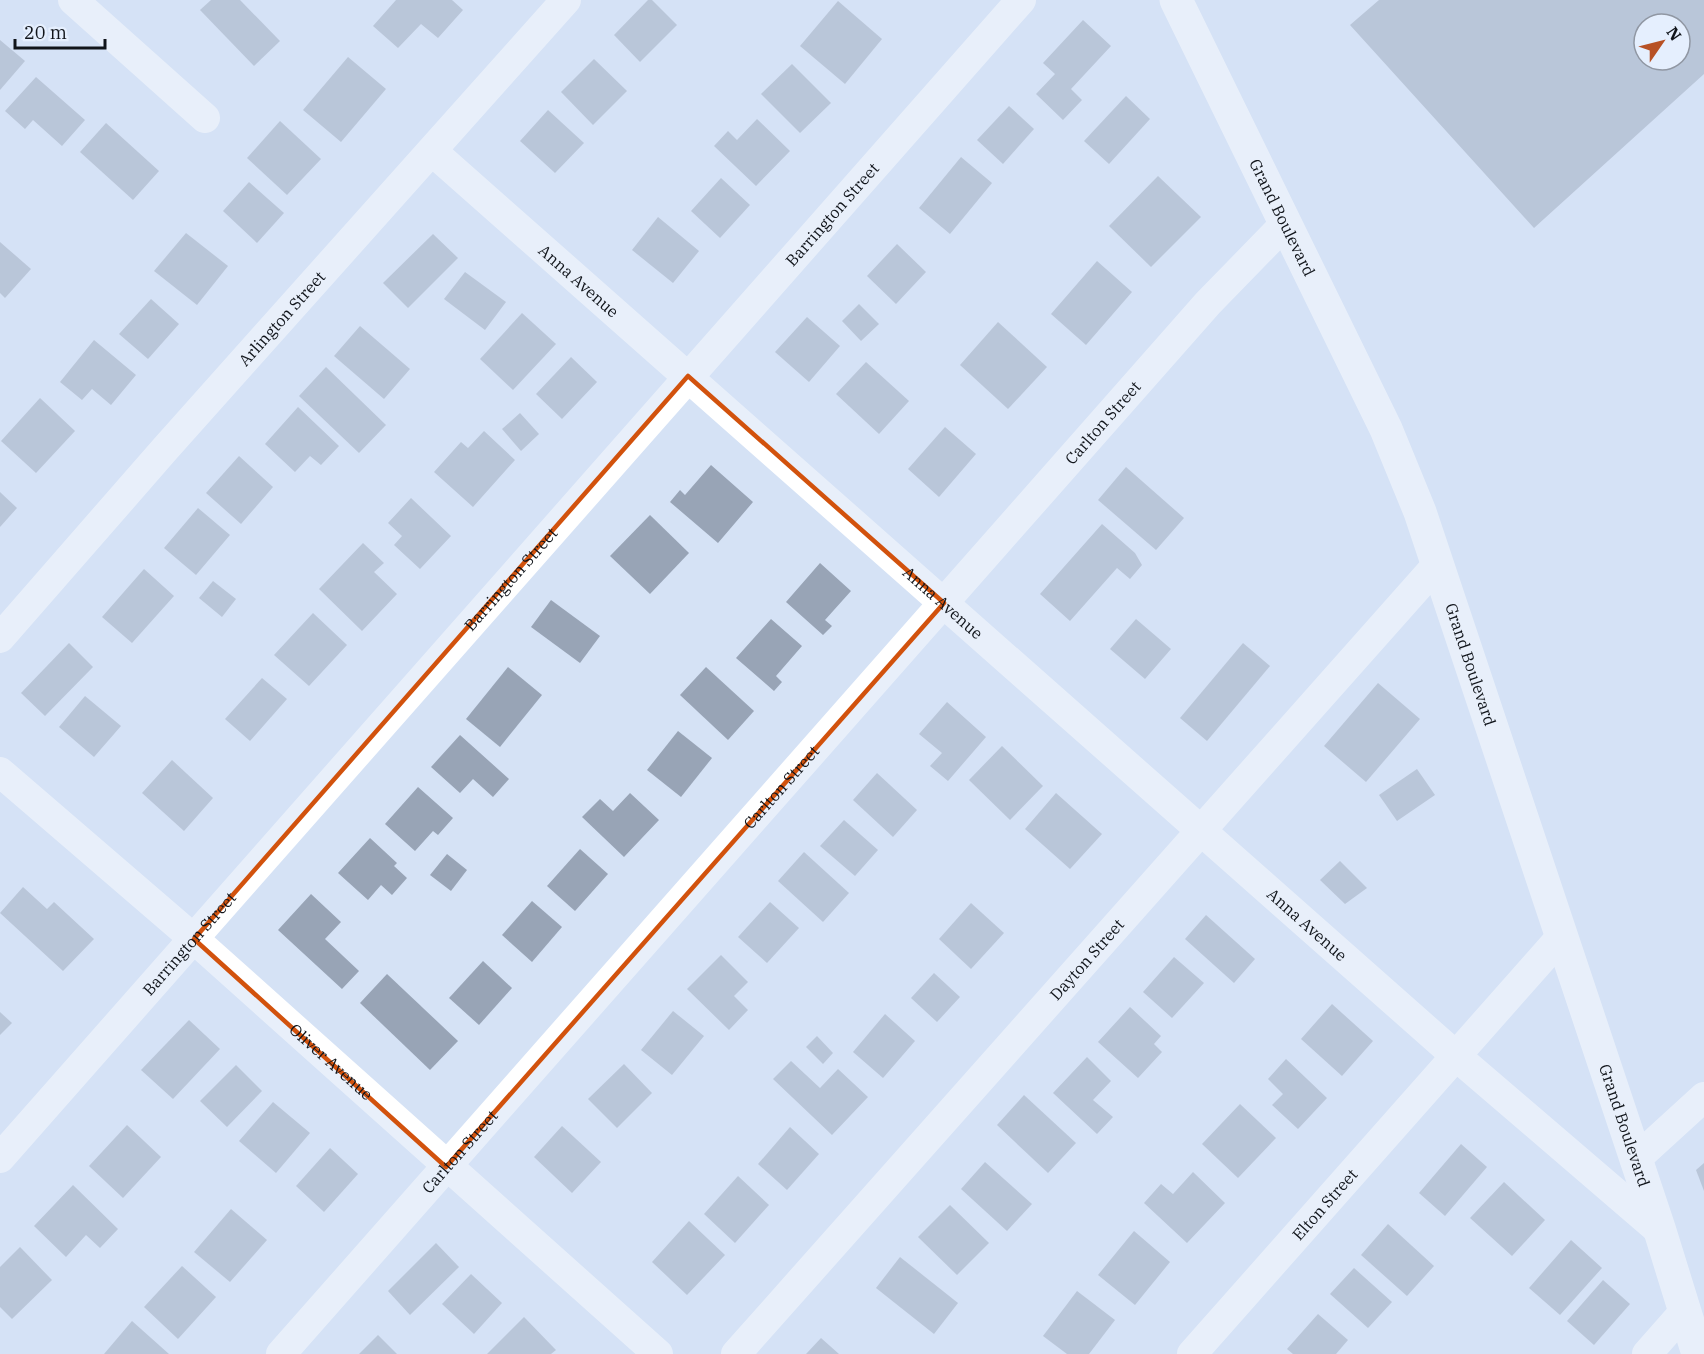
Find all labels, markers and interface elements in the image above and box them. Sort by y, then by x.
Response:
scale bar [15,12,105,50]
north arrow [1632,12,1692,72]
text: 20 m [24,21,67,44]
text: N [1662,22,1686,44]
street label: Grand Boulevard [1245,155,1320,280]
street label: Barrington Street [781,158,883,270]
street label: Anna Avenue [535,240,623,321]
street label: Arlington Street [234,267,329,370]
street label: Carlton Street [1060,376,1145,468]
street label: Barrington Street [460,523,562,635]
street label: Anna Avenue [899,562,987,643]
street label: Grand Boulevard [1441,600,1501,729]
street label: Carlton Street [739,741,823,833]
street label: Anna Avenue [1263,884,1351,965]
street label: Barrington Street [138,887,240,999]
street label: Dayton Street [1045,914,1128,1004]
street label: Oliver Avenue [285,1019,377,1104]
street label: Grand Boulevard [1595,1061,1655,1190]
street label: Carlton Street [418,1105,502,1197]
street label: Elton Street [1288,1164,1362,1244]

